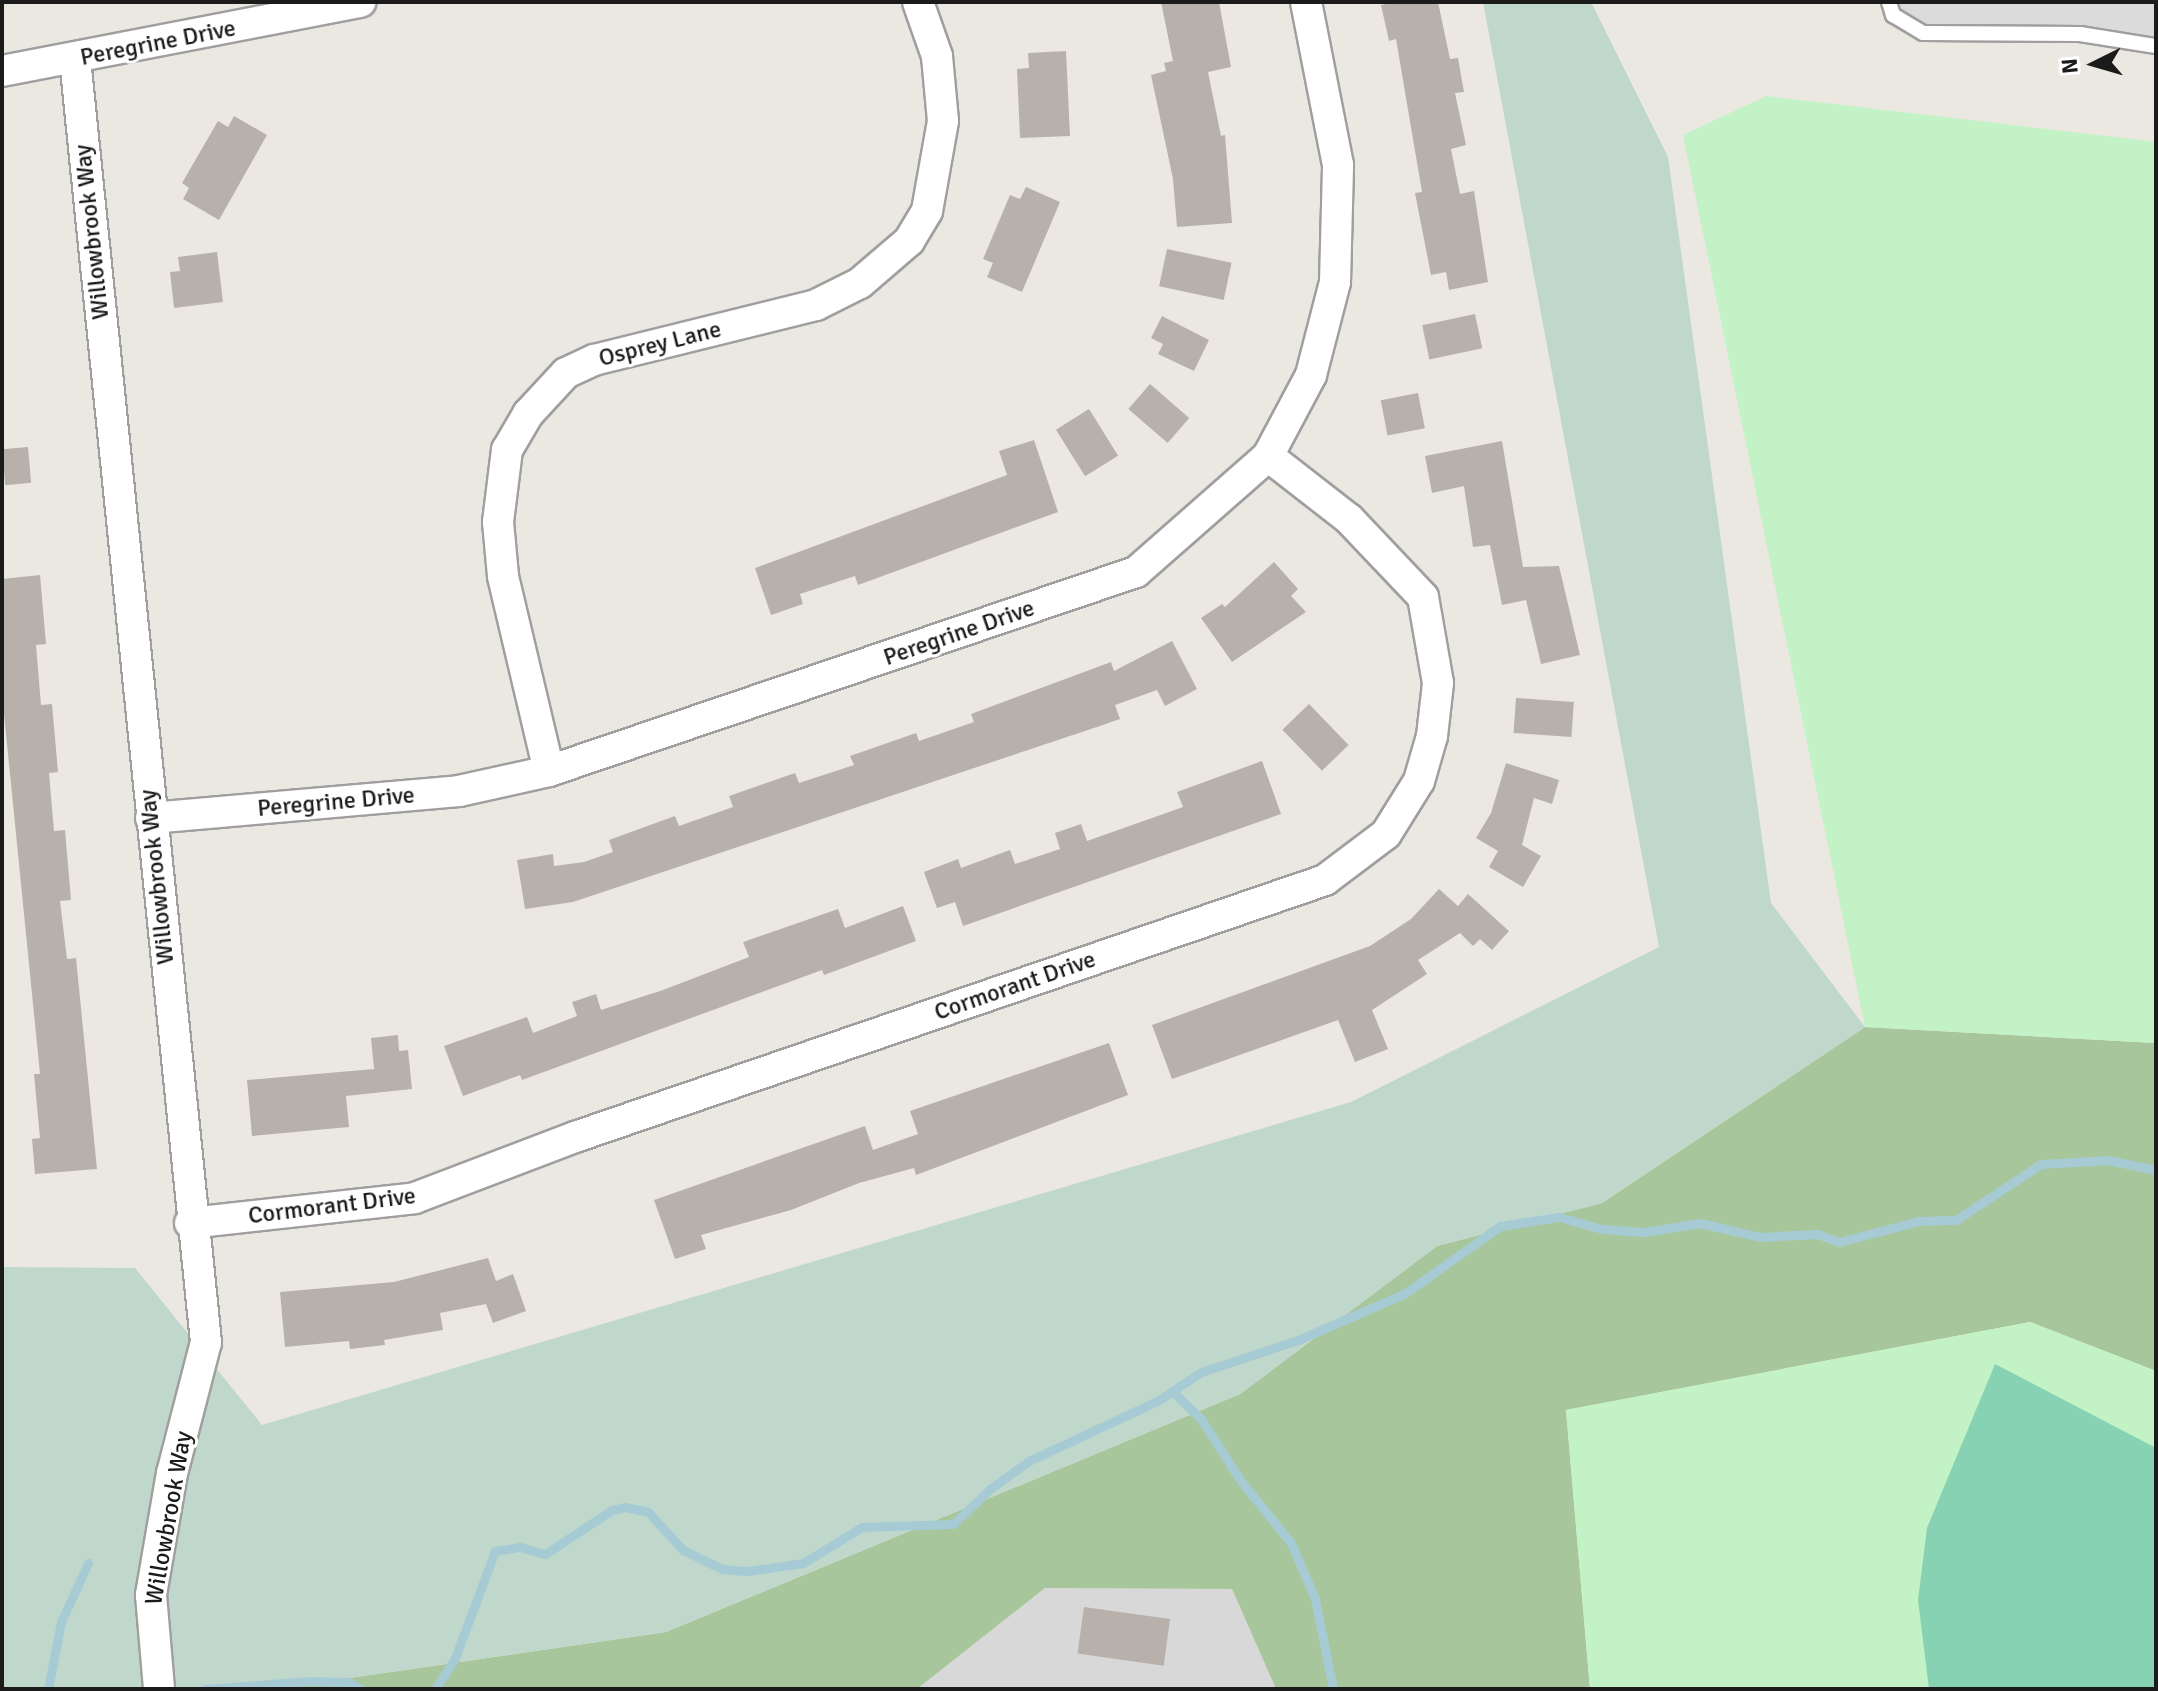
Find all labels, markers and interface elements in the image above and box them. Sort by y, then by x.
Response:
street label: Peregrine Drive [78,14,238,72]
north arrow [2054,24,2134,104]
text: N [2055,57,2084,75]
street label: Willowbrook Way [68,143,116,321]
street label: Osprey Lane [596,315,724,373]
street label: Peregrine Drive [880,594,1038,672]
street label: Peregrine Drive [256,781,416,823]
street label: Willowbrook Way [133,788,181,966]
street label: Cormorant Drive [931,945,1099,1027]
street label: Cormorant Drive [247,1181,417,1231]
street label: Willowbrook Way [140,1429,198,1607]

